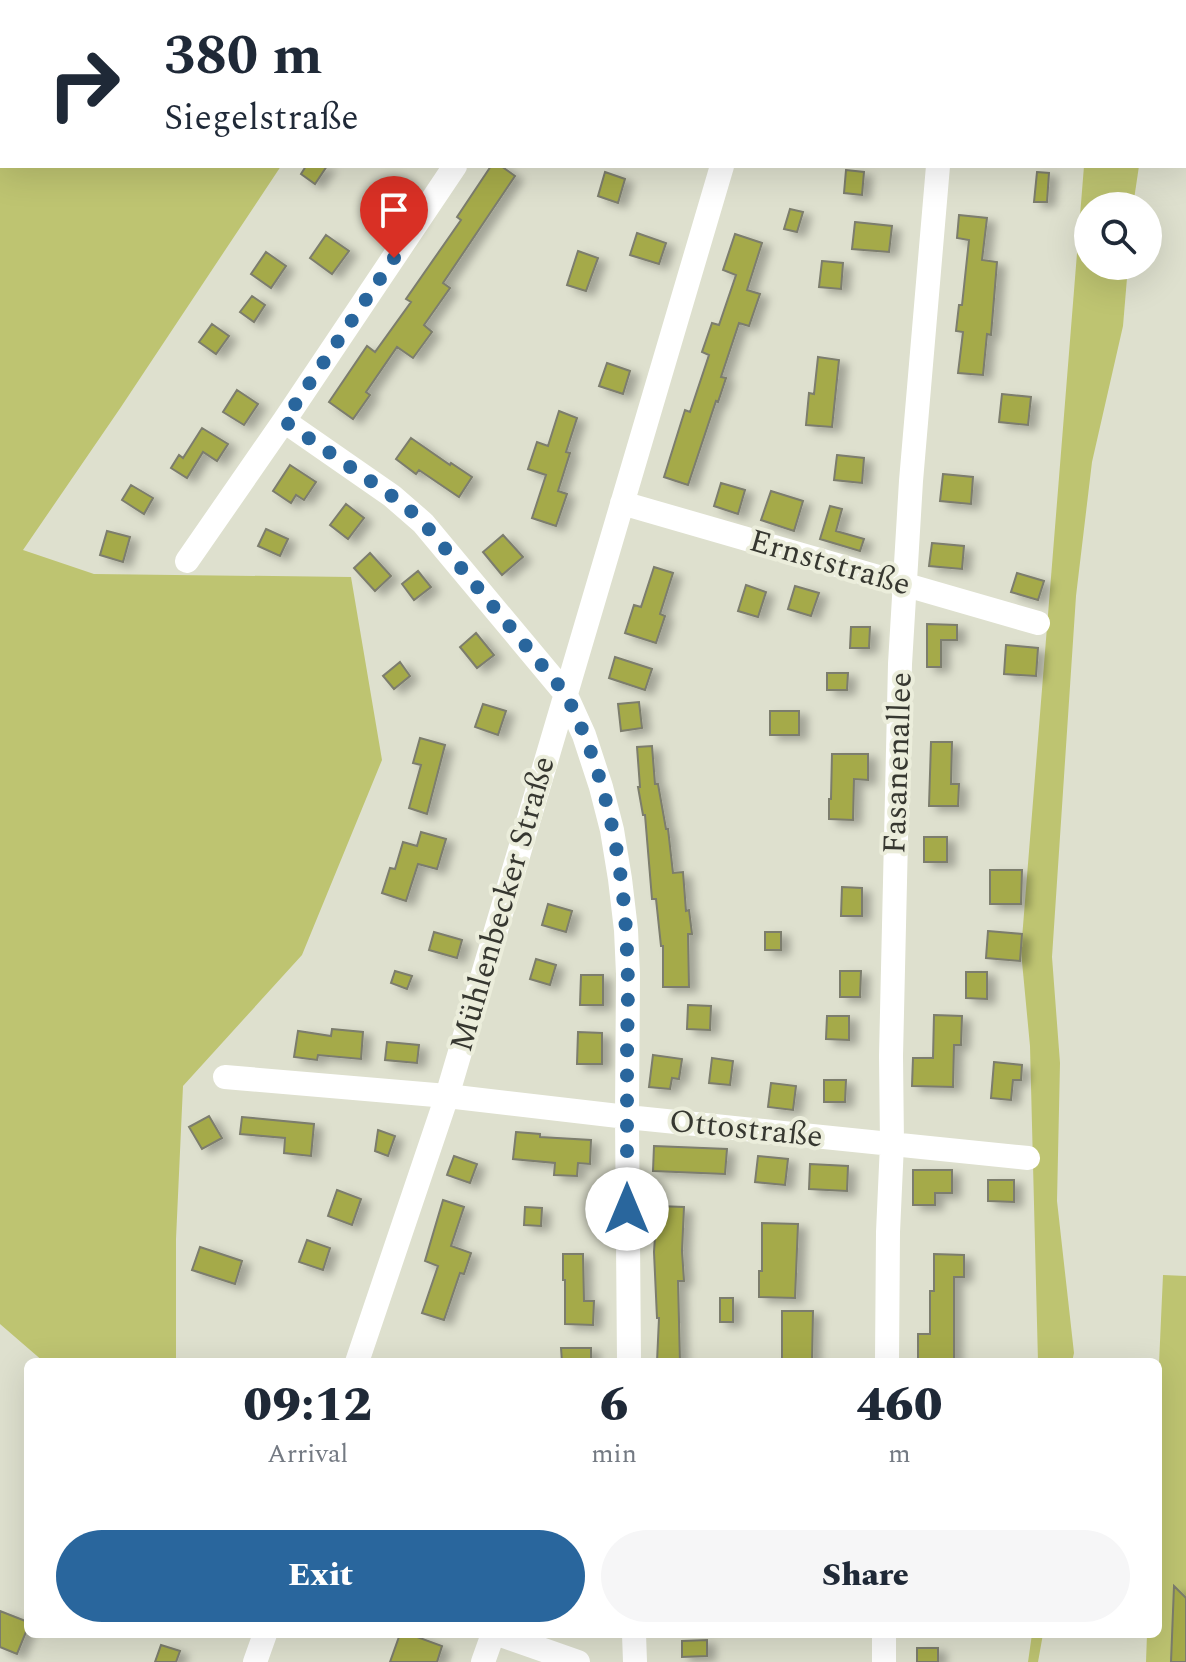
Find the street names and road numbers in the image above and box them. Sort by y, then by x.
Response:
street label: Ernststraße [744,517,916,609]
street label: Fasanenallee [870,671,926,855]
street label: Mühlenbecker Straße [437,751,569,1057]
street label: Ottostraße [667,1097,825,1161]

